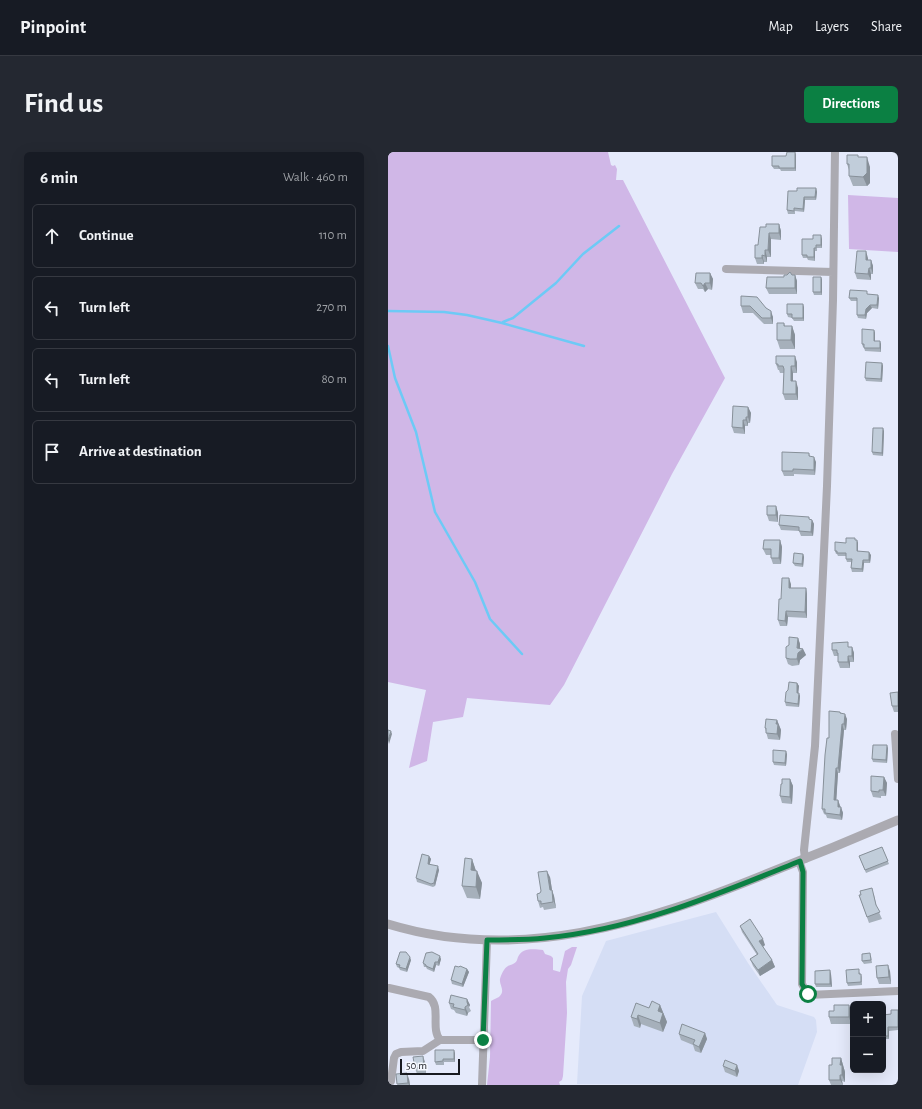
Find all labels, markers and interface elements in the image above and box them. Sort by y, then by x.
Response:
text: Pinpoint [20,18,86,37]
text: Map [768,20,793,34]
text: Layers [815,20,849,34]
text: Share [871,20,902,34]
button: Directions [804,86,898,123]
text: Find us [24,90,103,118]
text: 6 min [40,169,78,186]
text: Walk · 460 m [283,171,348,184]
icon: ahead [41,225,63,247]
text: Continue [79,228,134,243]
text: 110 m [319,229,347,242]
icon: left [41,297,63,319]
text: Turn left [79,300,130,315]
text: 270 m [316,301,347,314]
icon: left [41,369,63,391]
text: Turn left [79,372,130,387]
text: 80 m [321,373,347,386]
icon: arrive [41,441,63,463]
text: Arrive at destination [79,444,202,459]
route start [799,985,817,1003]
map controls [850,1001,886,1073]
button: + [850,1001,886,1037]
route end [474,1031,492,1049]
button: − [850,1037,886,1073]
scale bar [400,1057,460,1076]
text: 50 m [406,1060,427,1071]

